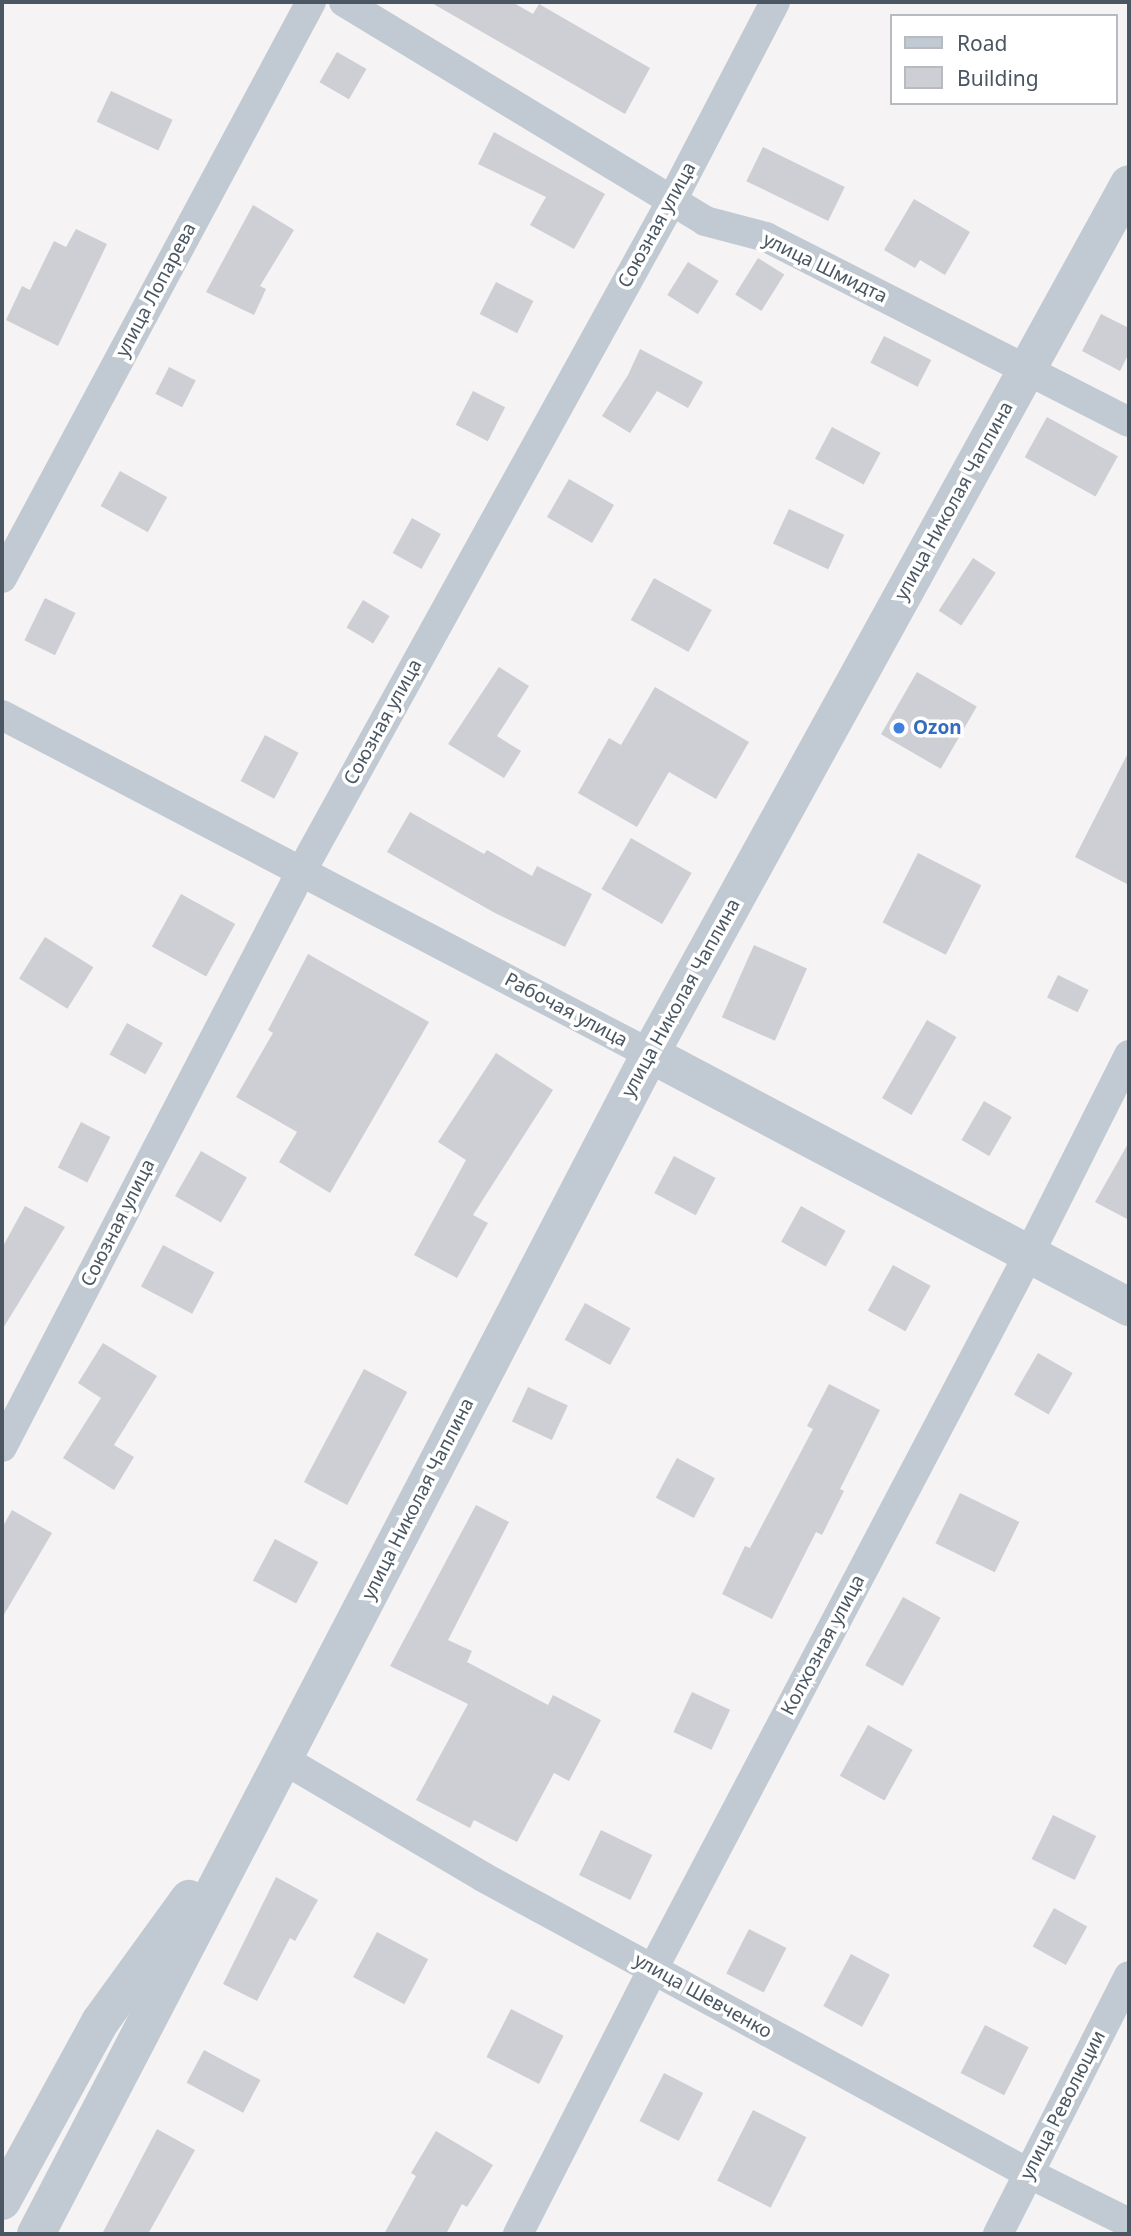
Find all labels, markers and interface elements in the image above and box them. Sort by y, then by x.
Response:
legend [890,14,1117,105]
text: Road [957,29,1007,57]
text: Building [957,64,1039,92]
street label: Союзная улица [613,158,701,292]
street label: улица Лопарева [111,219,201,361]
street label: улица Шмидта [759,228,891,308]
street label: улица Николая Чаплина [890,398,1018,604]
street label: Союзная улица [339,655,427,789]
place label: Ozon [913,717,962,739]
marker: Ozon [891,720,907,736]
street label: улица Николая Чаплина [617,895,745,1101]
street label: Рабочая улица [501,968,631,1052]
street label: Союзная улица [76,1155,160,1291]
street label: улица Николая Чаплина [357,1394,479,1604]
street label: Колхозная улица [776,1571,870,1719]
street label: улица Шевченко [630,1949,776,2043]
street label: улица Революции [1016,2027,1110,2183]

